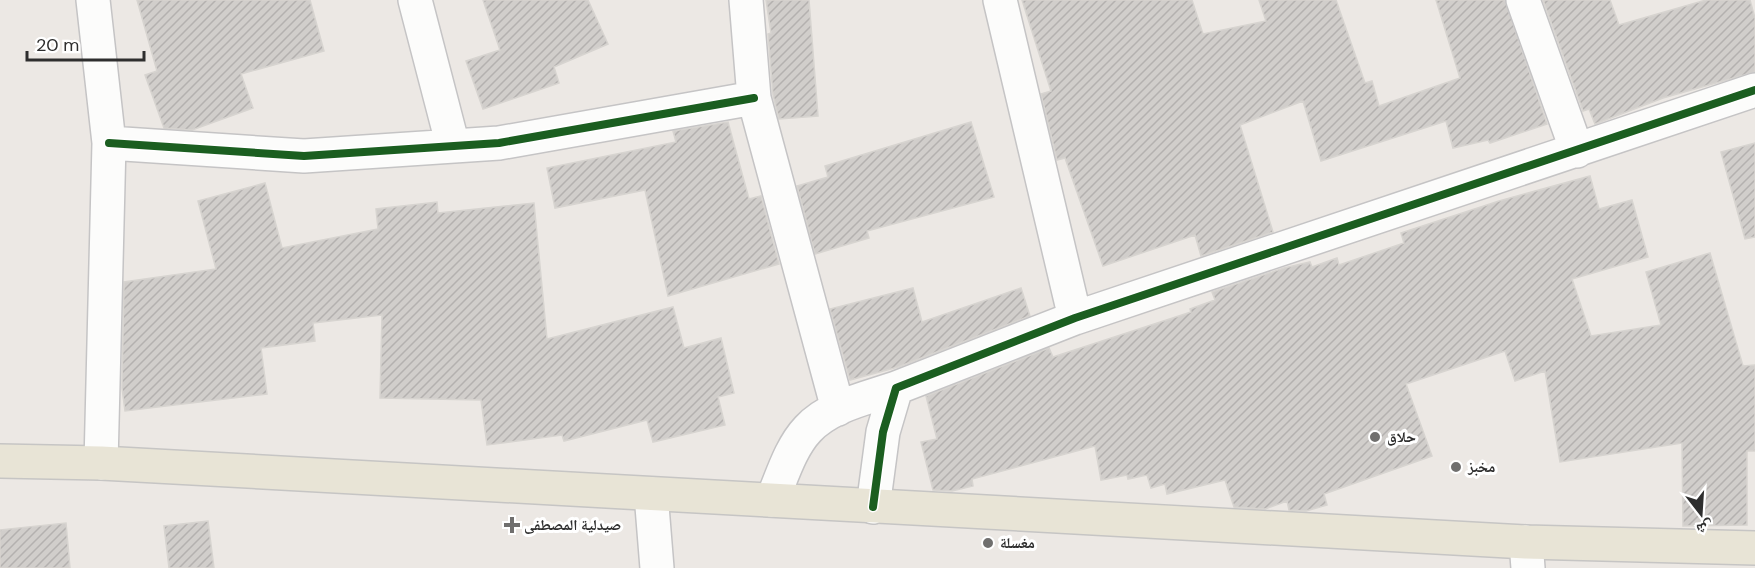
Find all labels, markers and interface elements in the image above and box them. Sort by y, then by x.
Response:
scale bar [27,24,144,62]
text: 20 m [36,33,79,57]
place label: حلاق [1387,427,1416,447]
marker: حلاق [1368,430,1382,444]
place label: مخبز [1467,457,1495,477]
marker: مخبز [1449,460,1463,474]
north arrow [1671,484,1731,544]
place label: صيدلية المصطفى [524,515,621,535]
text: ش [1694,515,1716,540]
marker: صيدلية المصطفى [505,518,519,532]
place label: مغسلة [1000,533,1035,553]
marker: مغسلة [981,536,995,550]

